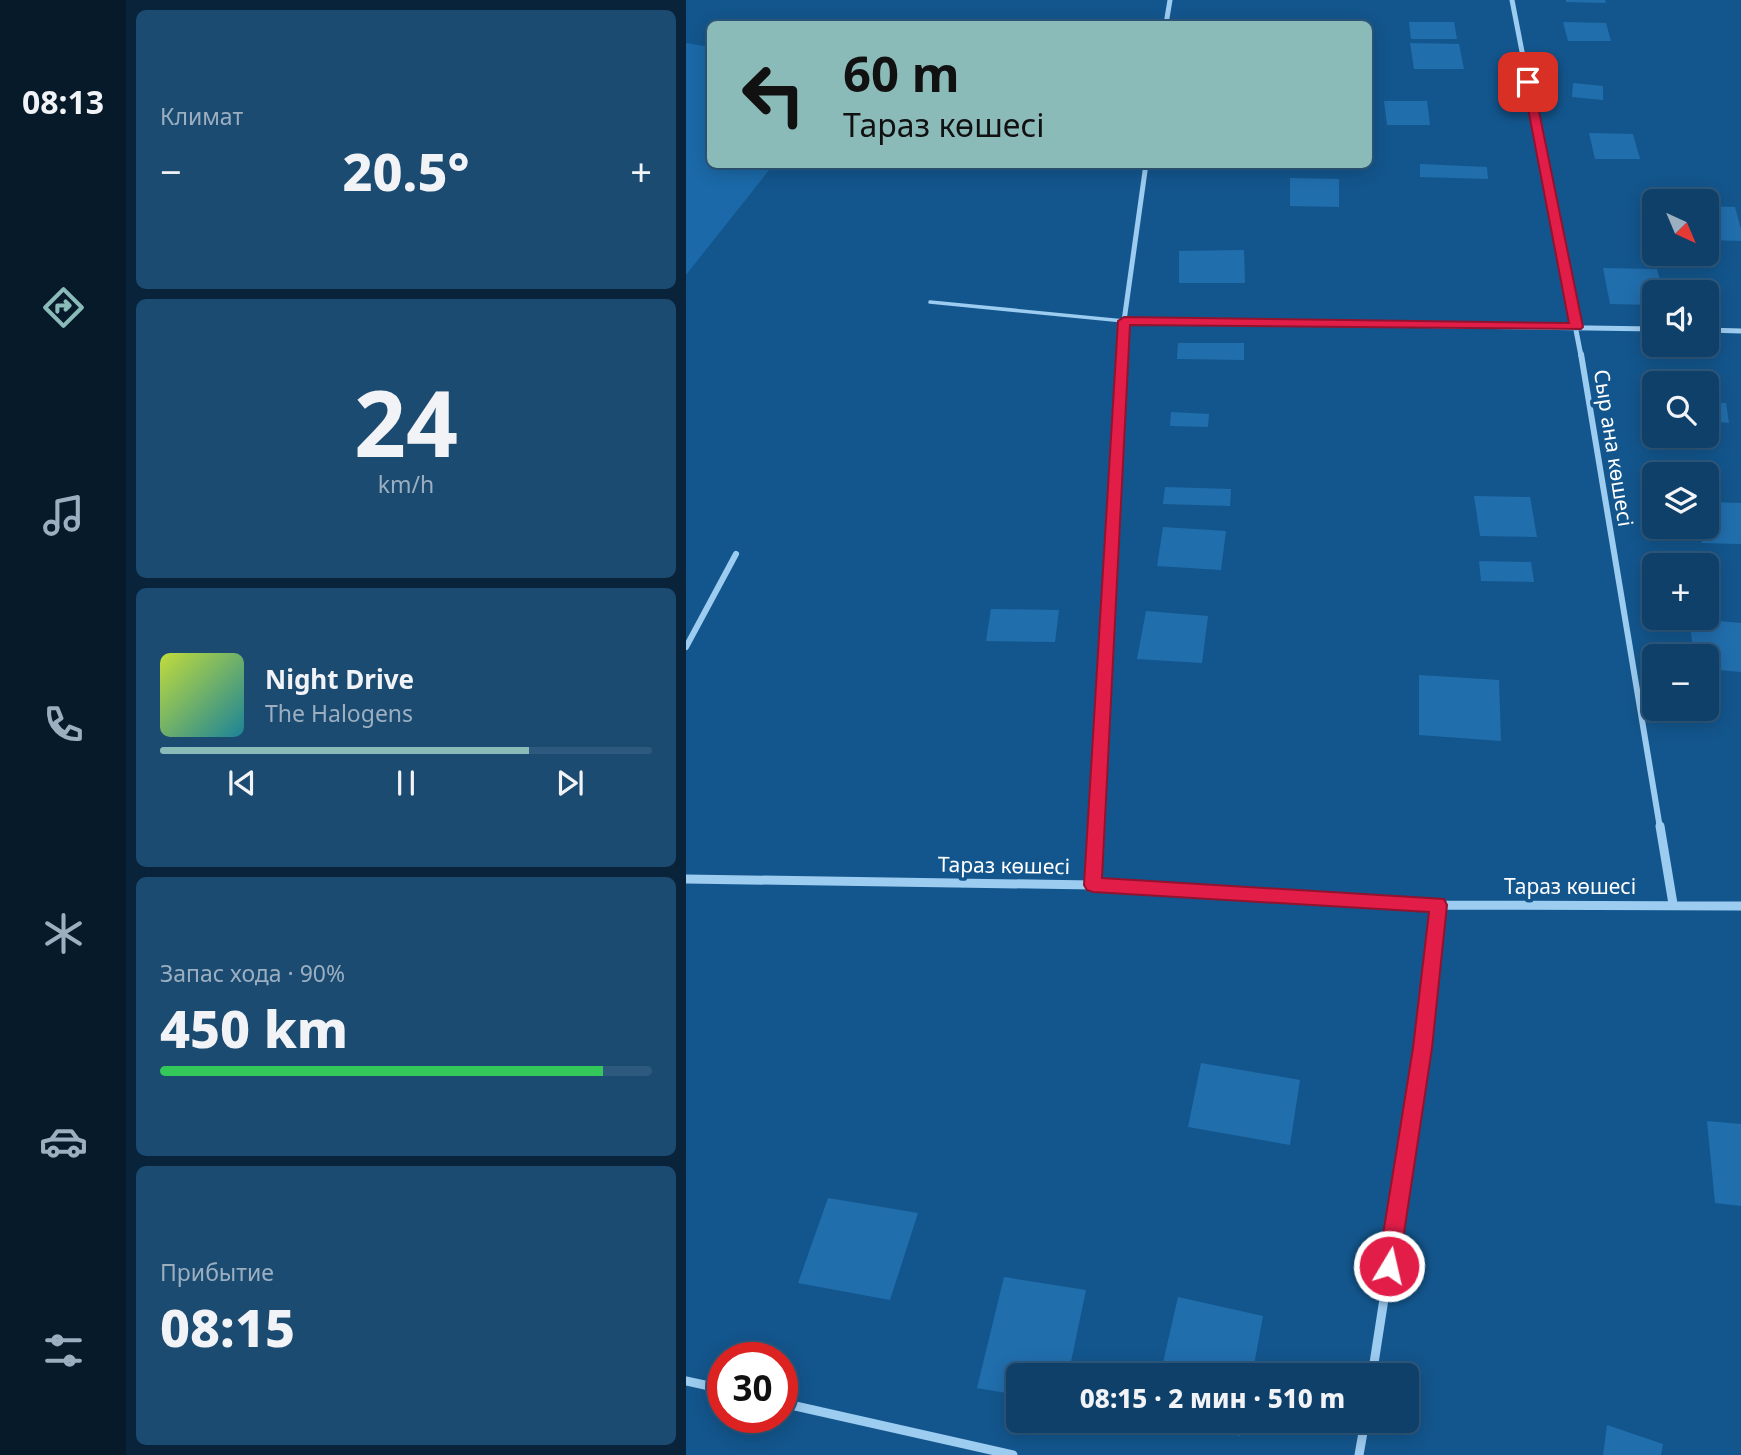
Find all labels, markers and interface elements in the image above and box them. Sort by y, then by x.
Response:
text: 60 m [843,40,960,106]
icon: left [728,49,819,140]
pin [1498,52,1558,112]
icon: arrive [1509,63,1547,101]
text: 08:13 [22,80,104,123]
text: Климат [160,100,243,132]
text: Тараз көшесі [843,103,1044,146]
text: 20.5° [343,135,469,206]
text: − [160,145,182,197]
text: + [630,145,652,197]
north arrow [1642,189,1718,266]
map controls [1642,189,1719,721]
button: sound [1642,280,1719,357]
icon: directions [39,283,88,332]
text: 24 [354,360,458,484]
street label: Сыр ана көшесі [1588,367,1640,528]
button: search [1642,371,1719,448]
button: layers [1642,462,1719,539]
text: km/h [378,468,434,500]
icon: music [39,491,88,540]
button: + [1642,553,1719,630]
button: − [1642,644,1719,721]
text: Night Drive [265,661,414,697]
text: The Halogens [265,697,413,729]
icon: phone [39,700,88,749]
icon: previous [223,764,261,802]
icon: pause [387,764,425,802]
icon: next [551,764,589,802]
street label: Тараз көшесі [938,850,1070,880]
street label: Тараз көшесі [1504,872,1636,900]
icon: climate [39,909,88,958]
text: Запас хода · 90% [160,957,345,989]
text: 450 km [160,992,348,1063]
icon: car [39,1117,88,1166]
position arrow [1352,1229,1426,1303]
text: Прибытие [160,1256,274,1288]
text: 08:15 [160,1291,295,1362]
icon: filters [39,1326,88,1375]
speed limit sign: 30 [707,1342,798,1433]
text: 08:15 · 2 мин · 510 m [1080,1380,1345,1416]

